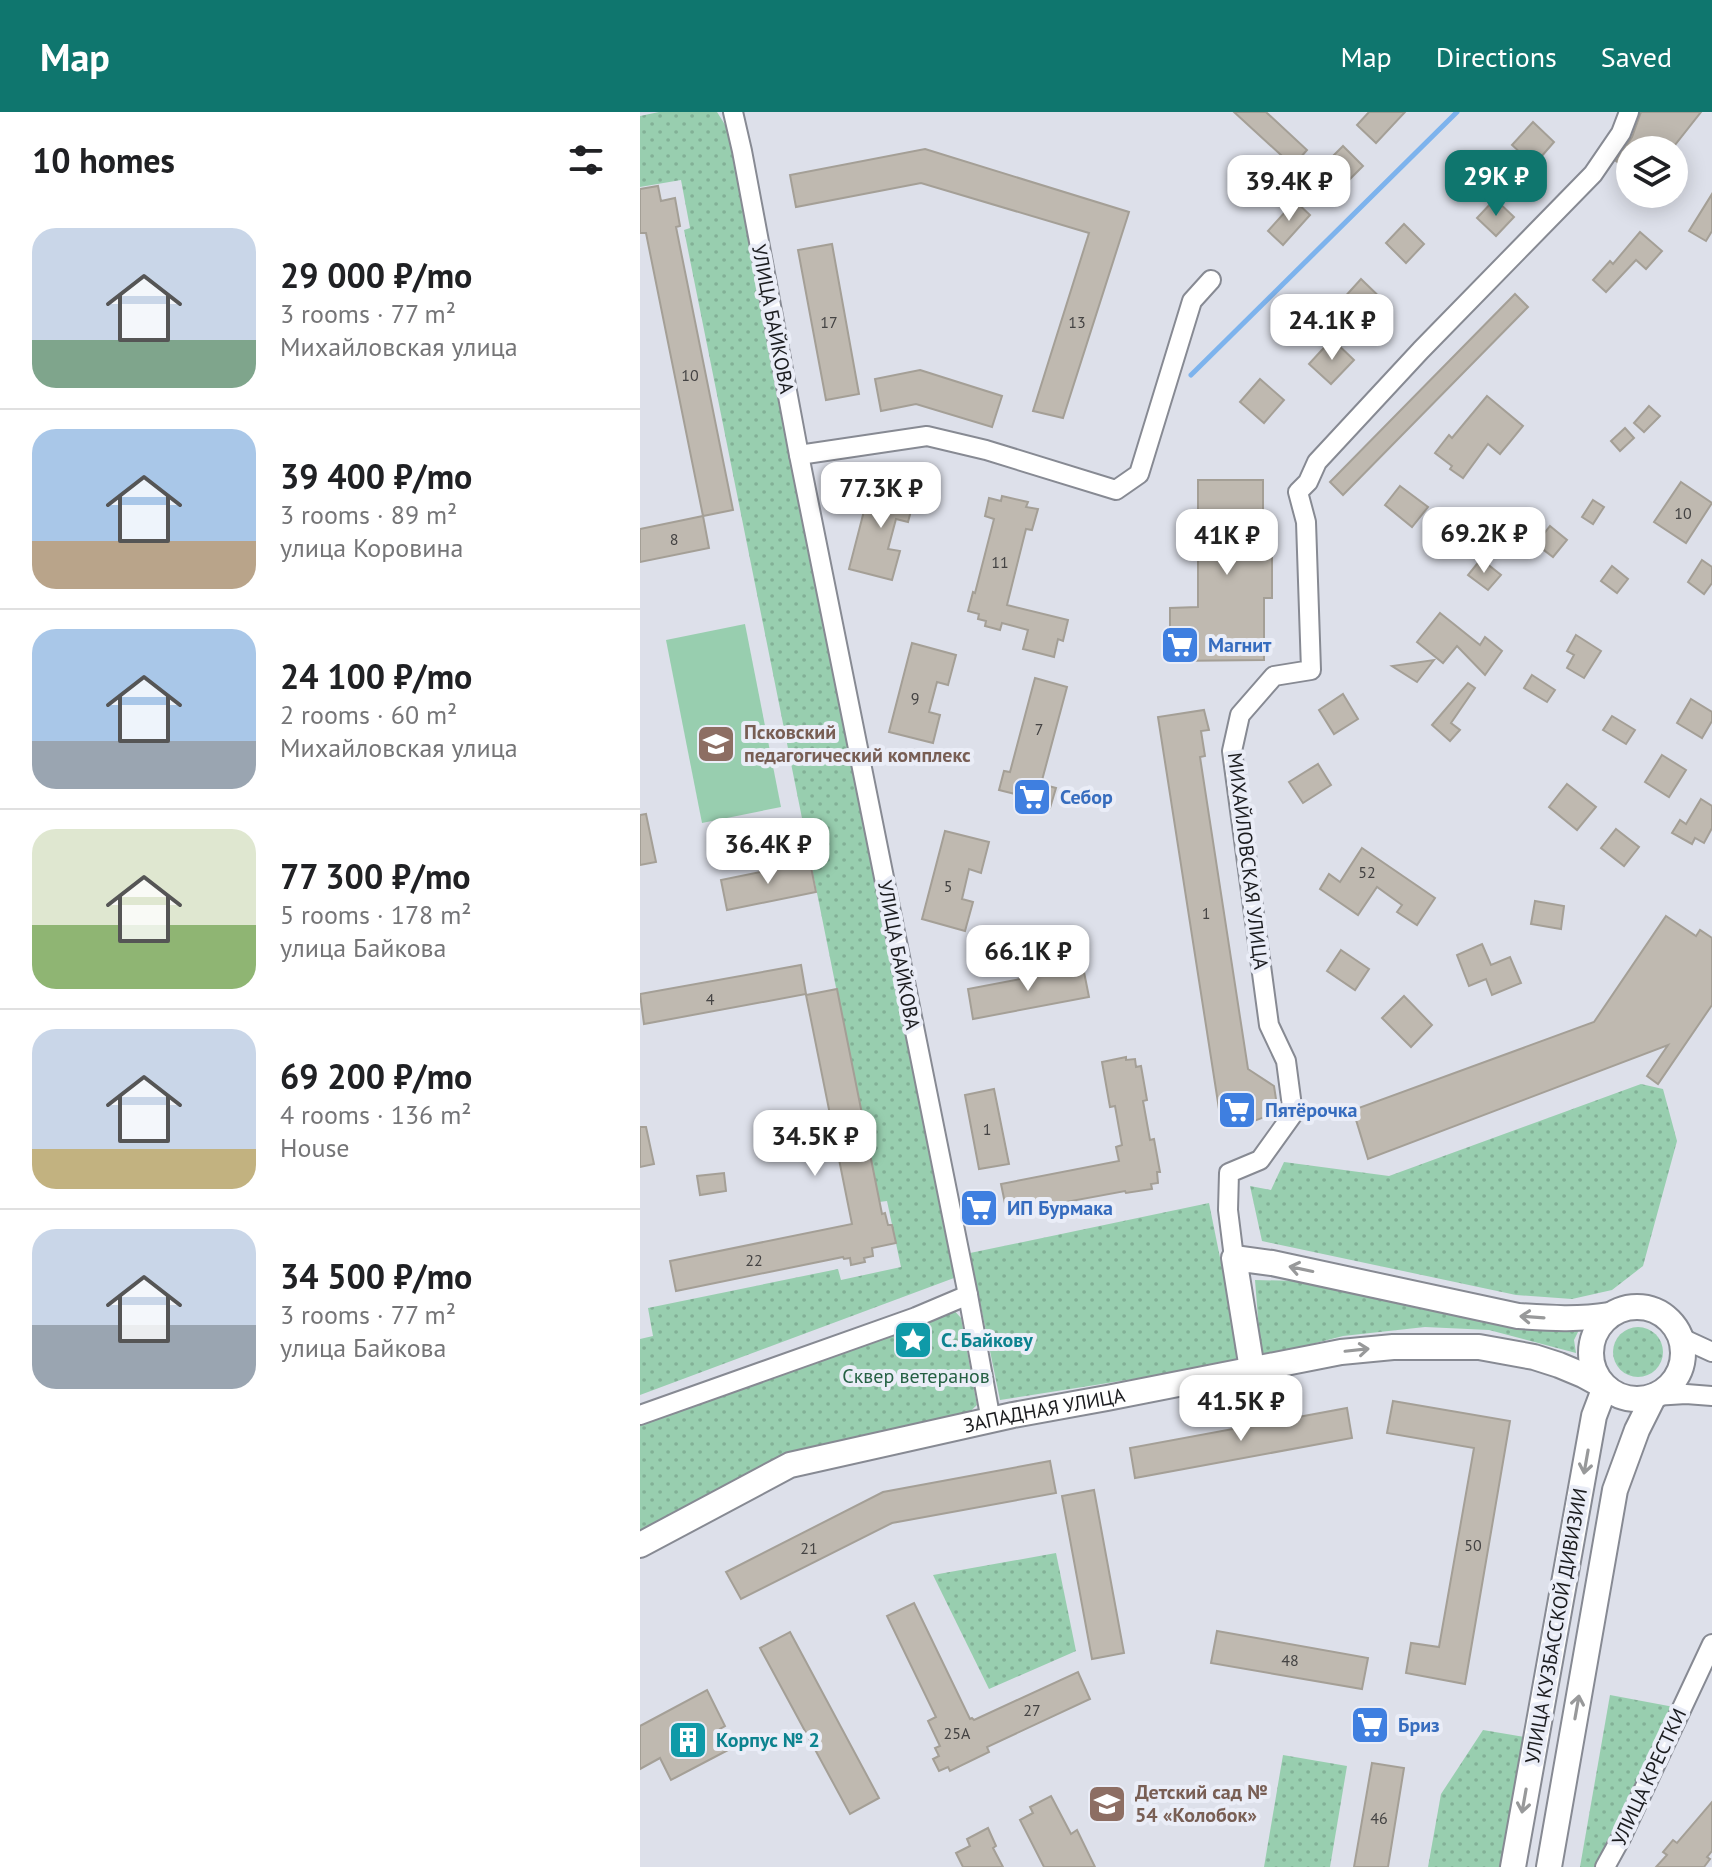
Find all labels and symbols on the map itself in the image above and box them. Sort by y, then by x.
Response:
pin: 29K ₽ [1440,150,1552,218]
pin: 39.4K ₽ [1215,155,1363,223]
street label: УЛИЦА БАЙКОВА [746,242,800,396]
pin: 24.1K ₽ [1258,294,1406,362]
house number: 17 [820,312,838,332]
house number: 13 [1068,312,1086,332]
house number: 10 [681,365,699,385]
pin: 77.3K ₽ [807,462,955,530]
house number: 10 [1674,503,1692,523]
pin: 69.2K ₽ [1410,507,1558,575]
pin: 41K ₽ [1171,509,1283,577]
house number: 8 [670,529,678,549]
house number: 11 [991,552,1009,572]
supermarket icon: Магнит [1159,624,1201,666]
place label: Магнит [1208,632,1272,658]
house number: 9 [911,688,919,708]
place label: Псковский педагогический комплекс [744,719,971,768]
house number: 7 [1035,719,1043,739]
school or university icon: Псковский педагогический комплекс [695,723,737,765]
street label: МИХАЙЛОВСКАЯ УЛИЦА [1222,751,1274,971]
supermarket icon: Себор [1011,776,1053,818]
place label: Себор [1060,784,1113,810]
pin: 36.4K ₽ [694,818,842,886]
house number: 52 [1358,862,1376,882]
house number: 5 [944,876,952,896]
street label: УЛИЦА БАЙКОВА [872,878,926,1032]
house number: 1 [1202,903,1210,923]
pin: 66.1K ₽ [954,925,1102,993]
house number: 4 [706,989,715,1009]
supermarket icon: Пятёрочка [1216,1089,1258,1131]
place label: Пятёрочка [1265,1097,1358,1123]
pin: 34.5K ₽ [741,1110,889,1178]
house number: 1 [983,1119,991,1139]
supermarket icon: ИП Бурмака [958,1187,1000,1229]
place label: ИП Бурмака [1007,1195,1113,1221]
house number: 22 [745,1250,763,1270]
one-way arrow [1288,1261,1314,1276]
one-way arrow [1519,1309,1546,1324]
place icon: С. Байкову [892,1319,934,1361]
place label: С. Байкову [941,1327,1033,1353]
one-way arrow [1343,1343,1370,1358]
park label: Сквер ветеранов [842,1363,990,1389]
pin: 41.5K ₽ [1167,1375,1315,1443]
street label: ЗАПАДНАЯ УЛИЦА [961,1382,1127,1439]
one-way arrow [1577,1449,1592,1474]
street label: УЛИЦА КУЗБАССКОЙ ДИВИЗИИ [1519,1486,1593,1766]
house number: 50 [1464,1535,1482,1555]
house number: 21 [800,1538,818,1558]
house number: 48 [1281,1650,1299,1670]
one-way arrow [1570,1695,1585,1721]
house number: 27 [1023,1700,1041,1720]
supermarket icon: Бриз [1349,1704,1391,1746]
street label: УЛИЦА КРЕСТКИ [1606,1704,1692,1850]
place label: Бриз [1398,1712,1440,1738]
building icon: Корпус № 2 [667,1719,709,1761]
house number: 25А [944,1723,971,1743]
place label: Корпус № 2 [716,1727,820,1753]
place label: Детский сад № 54 «Колобок» [1135,1779,1268,1828]
school or university icon: Детский сад № 54 «Колобок» [1086,1783,1128,1825]
one-way arrow [1516,1787,1531,1813]
house number: 46 [1370,1808,1388,1828]

